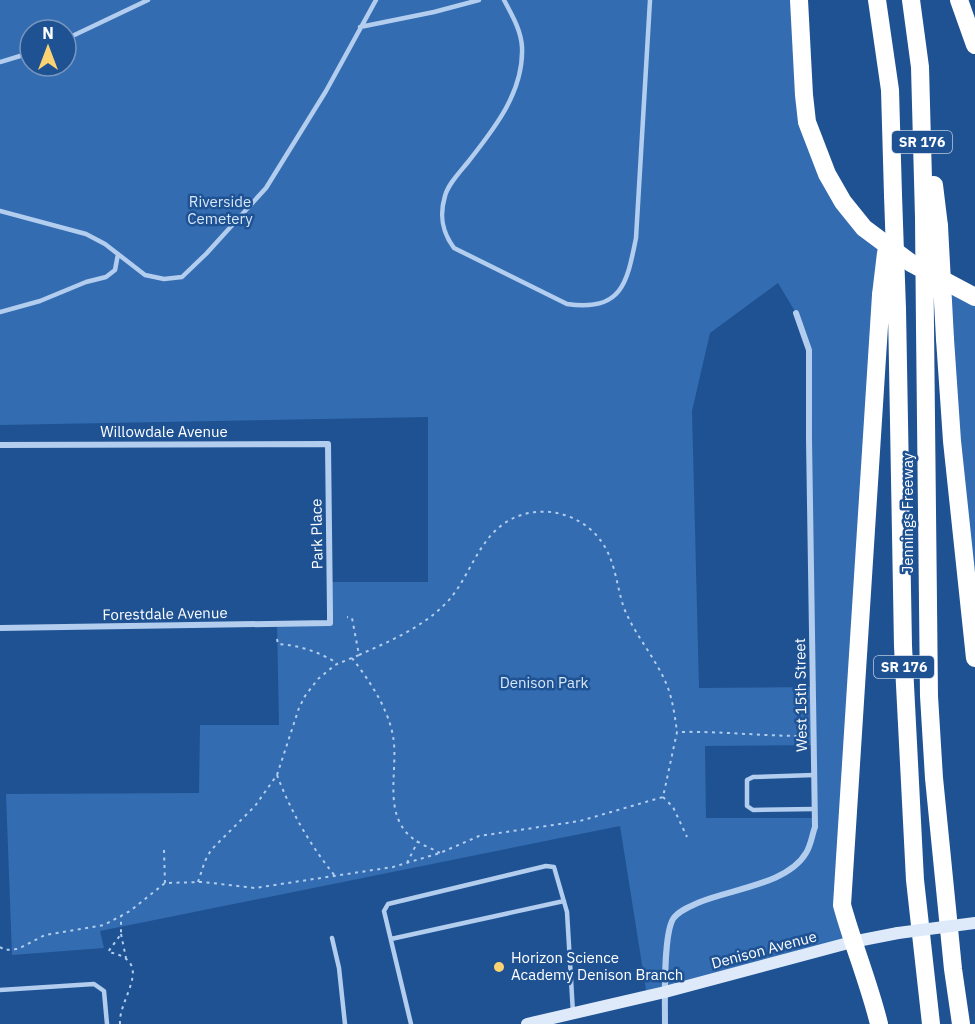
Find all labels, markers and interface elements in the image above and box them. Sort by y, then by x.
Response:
north arrow [18,18,78,78]
text: N [42,23,54,43]
road number: SR 176 [892,131,952,153]
park label: Riverside Cemetery [187,192,253,228]
street label: Willowdale Avenue [100,422,228,441]
street label: Jennings Freeway [898,452,917,573]
street label: Park Place [306,498,327,570]
street label: Forestdale Avenue [102,603,228,624]
street label: West 15th Street [790,638,811,752]
road number: SR 176 [874,656,934,678]
park label: Denison Park [500,673,588,692]
street label: Denison Avenue [709,926,819,973]
place label: Horizon Science Academy Denison Branch [511,948,683,984]
marker: Horizon Science Academy Denison Branch [492,960,506,974]

